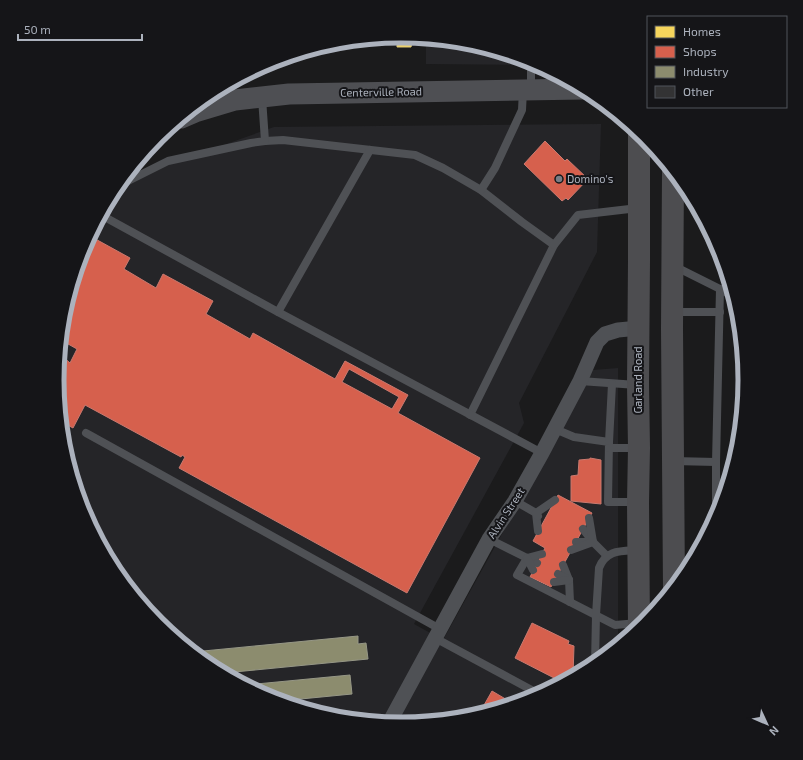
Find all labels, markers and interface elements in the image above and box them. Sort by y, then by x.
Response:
scale bar [18,16,142,42]
legend [647,16,787,108]
text: 50 m [24,22,51,36]
text: Homes [683,24,721,38]
text: Shops [683,44,717,58]
text: Industry [683,64,729,78]
street label: Centerville Road [340,84,422,99]
text: Other [683,84,714,98]
place label: Domino's [567,172,614,185]
marker: Domino's [554,174,564,184]
street label: Garland Road [631,346,644,414]
street label: Alvin Street [484,485,527,541]
north arrow [747,704,787,744]
text: N [767,724,782,739]

